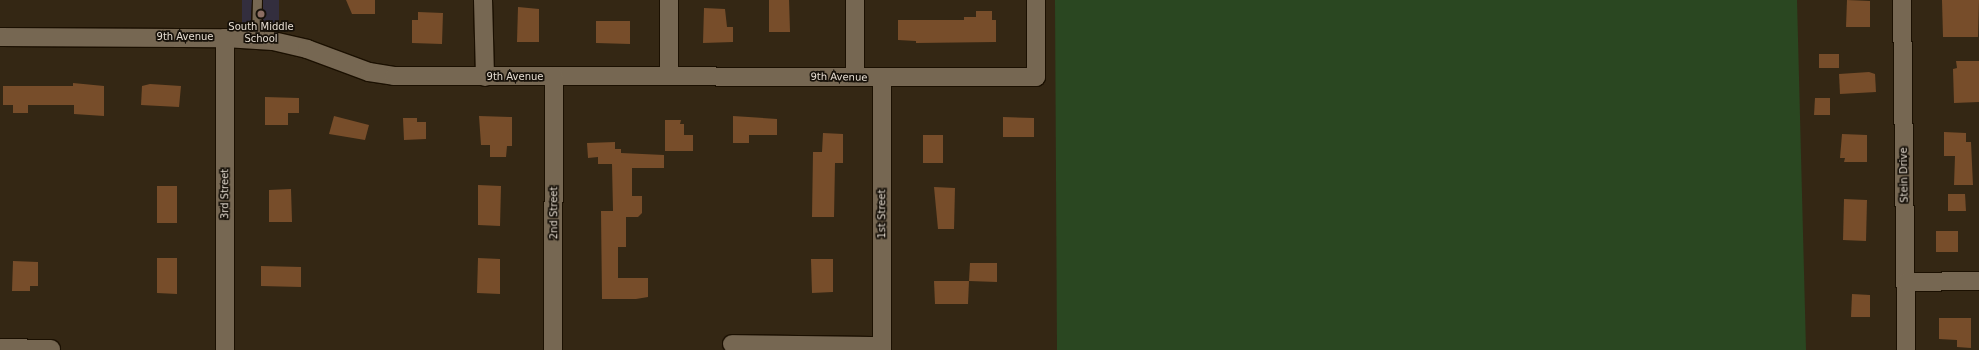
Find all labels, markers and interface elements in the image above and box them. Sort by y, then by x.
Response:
marker: South Middle School [256,9,266,19]
place label: South Middle School [228,20,294,44]
street label: 9th Avenue [157,31,213,43]
street label: 9th Avenue [487,71,543,83]
street label: 9th Avenue [810,71,868,83]
street label: Stein Drive [1898,147,1910,203]
street label: 3rd Street [219,169,231,219]
street label: 2nd Street [548,187,560,239]
street label: 1st Street [876,189,888,239]

